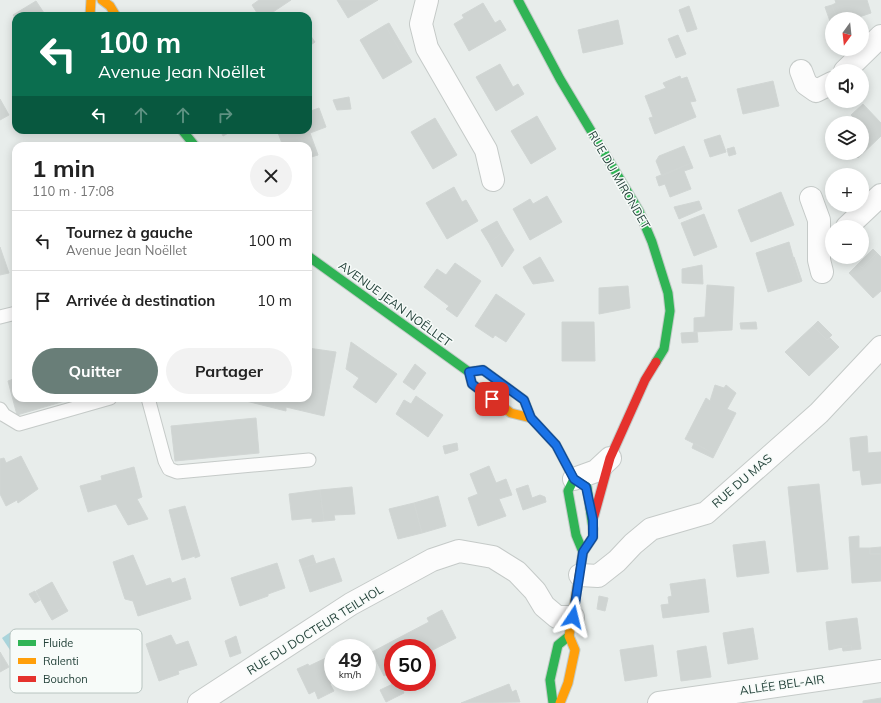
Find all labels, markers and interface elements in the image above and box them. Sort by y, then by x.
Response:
north arrow [825,12,869,56]
map controls [825,12,869,264]
text: 100 m [98,25,181,60]
icon: left [32,28,84,80]
text: Avenue Jean Noëllet [98,60,265,83]
button: sound [825,64,869,108]
icon: left [88,104,110,126]
icon: ahead [130,104,152,126]
icon: ahead [172,104,194,126]
icon: right [214,104,236,126]
button: layers [825,116,869,160]
street label: RUE DU MIRONDET [585,128,654,232]
text: 1 min [32,153,95,183]
button: close [250,155,292,197]
button: + [825,168,869,212]
text: 110 m · 17:08 [32,183,114,199]
button: − [825,220,869,264]
text: Tournez à gauche [66,223,193,242]
icon: left [32,230,54,252]
text: 100 m [248,231,292,250]
text: Avenue Jean Noëllet [66,242,187,258]
street label: AVENUE JEAN NOËLLET [336,258,455,350]
icon: arrive [32,290,54,312]
text: Arrivée à destination [66,291,215,310]
text: 10 m [257,291,292,310]
button: Quitter [32,348,158,394]
button: Partager [166,348,292,394]
pin [475,382,509,416]
icon: arrive [481,388,503,410]
street label: RUE DU MAS [709,450,775,511]
street label: RUE DU DOCTEUR TEILHOL [244,581,386,678]
position arrow [552,596,594,638]
legend [10,629,142,693]
text: Fluide [43,636,73,650]
speed limit sign: 50 [384,639,436,691]
text: 49 [338,647,362,672]
text: Ralenti [43,654,79,668]
text: km/h [339,668,361,681]
street label: ALLÉE BEL-AIR [739,671,825,698]
text: Bouchon [43,672,88,686]

